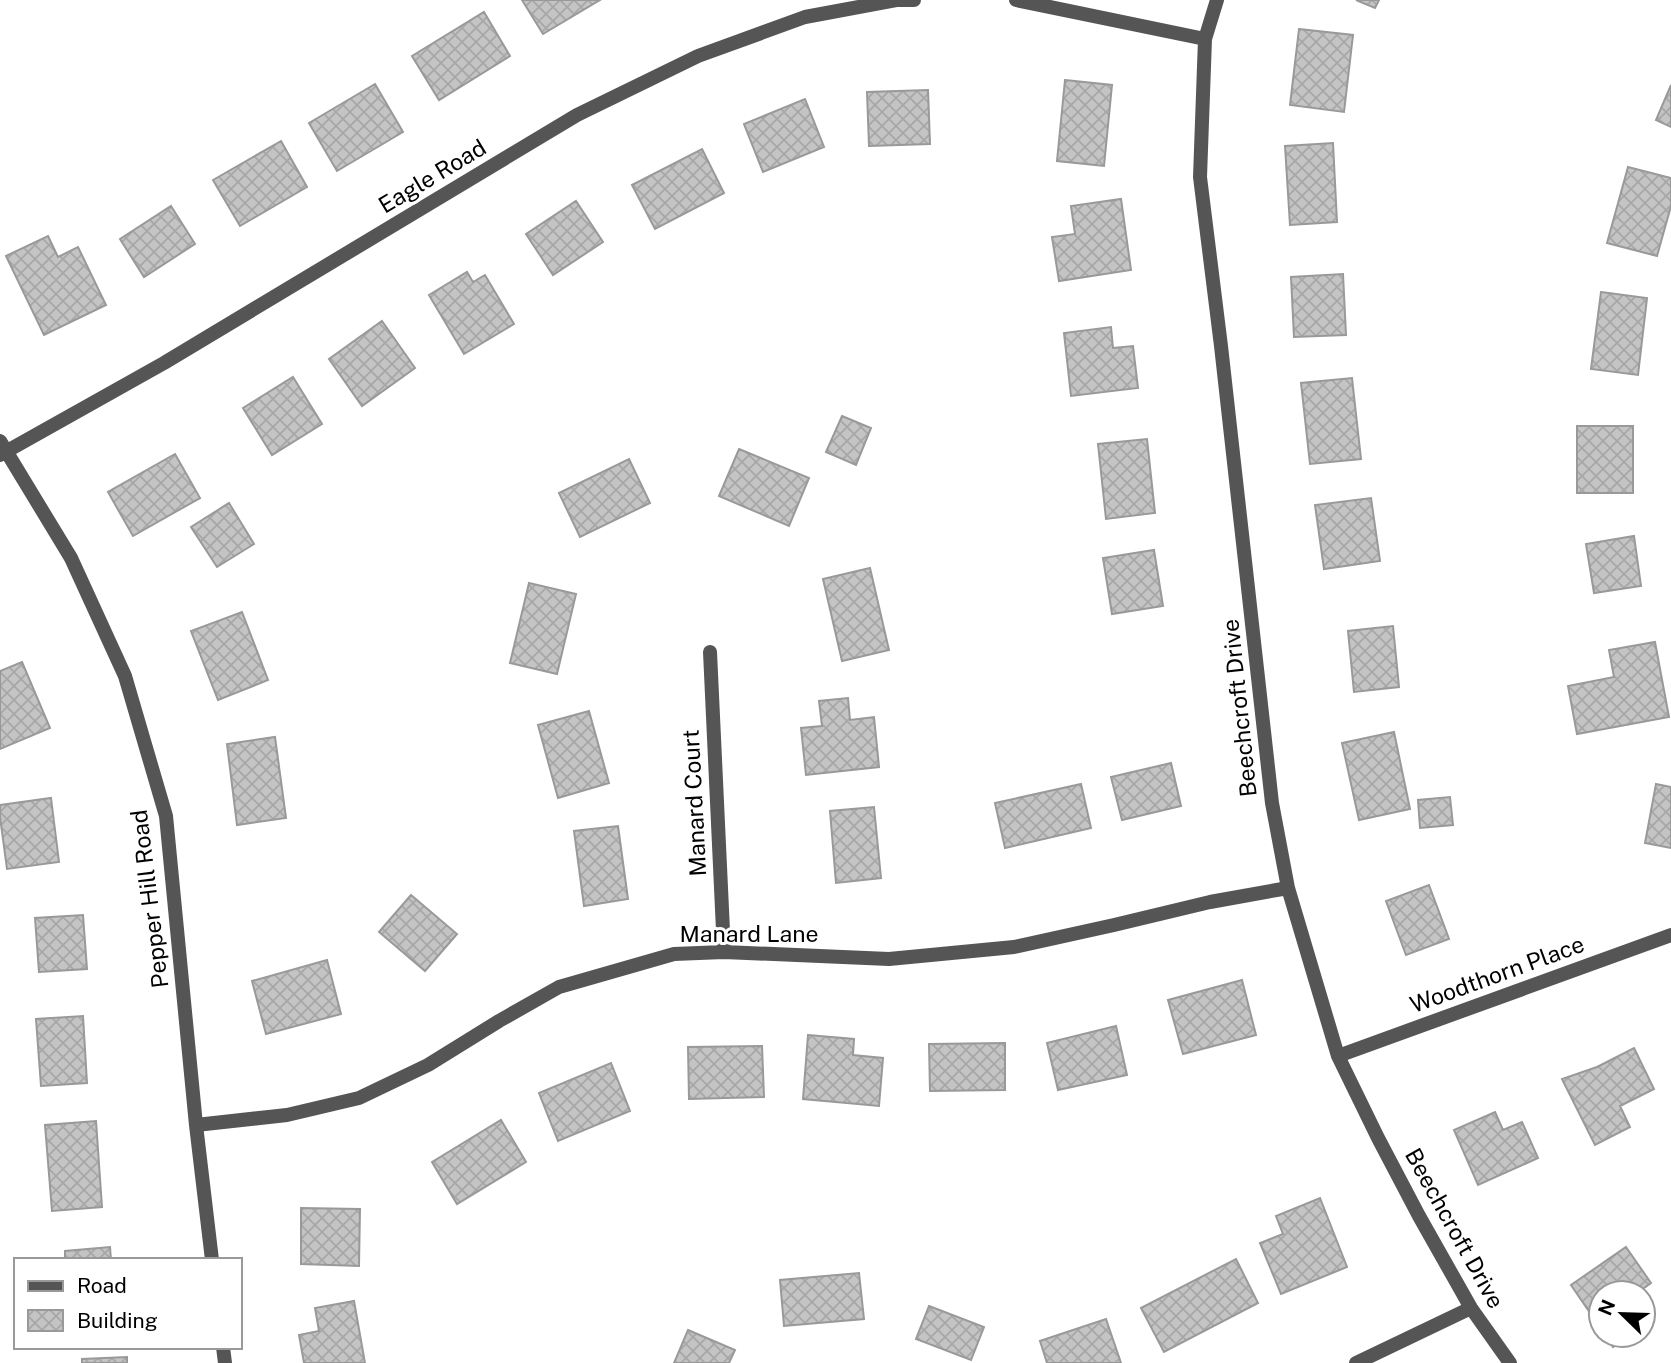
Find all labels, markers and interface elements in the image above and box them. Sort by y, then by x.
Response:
street label: Eagle Road [373,133,491,219]
street label: Beechcroft Drive [1216,618,1262,798]
street label: Manard Court [677,729,711,877]
street label: Pepper Hill Road [125,808,173,990]
street label: Manard Lane [680,920,819,947]
street label: Woodthorn Place [1406,930,1588,1018]
street label: Beechcroft Drive [1400,1143,1510,1313]
legend [14,1258,242,1349]
text: Road [77,1273,127,1298]
north arrow [1587,1279,1657,1349]
text: N [1593,1296,1619,1318]
text: Building [77,1308,158,1333]

